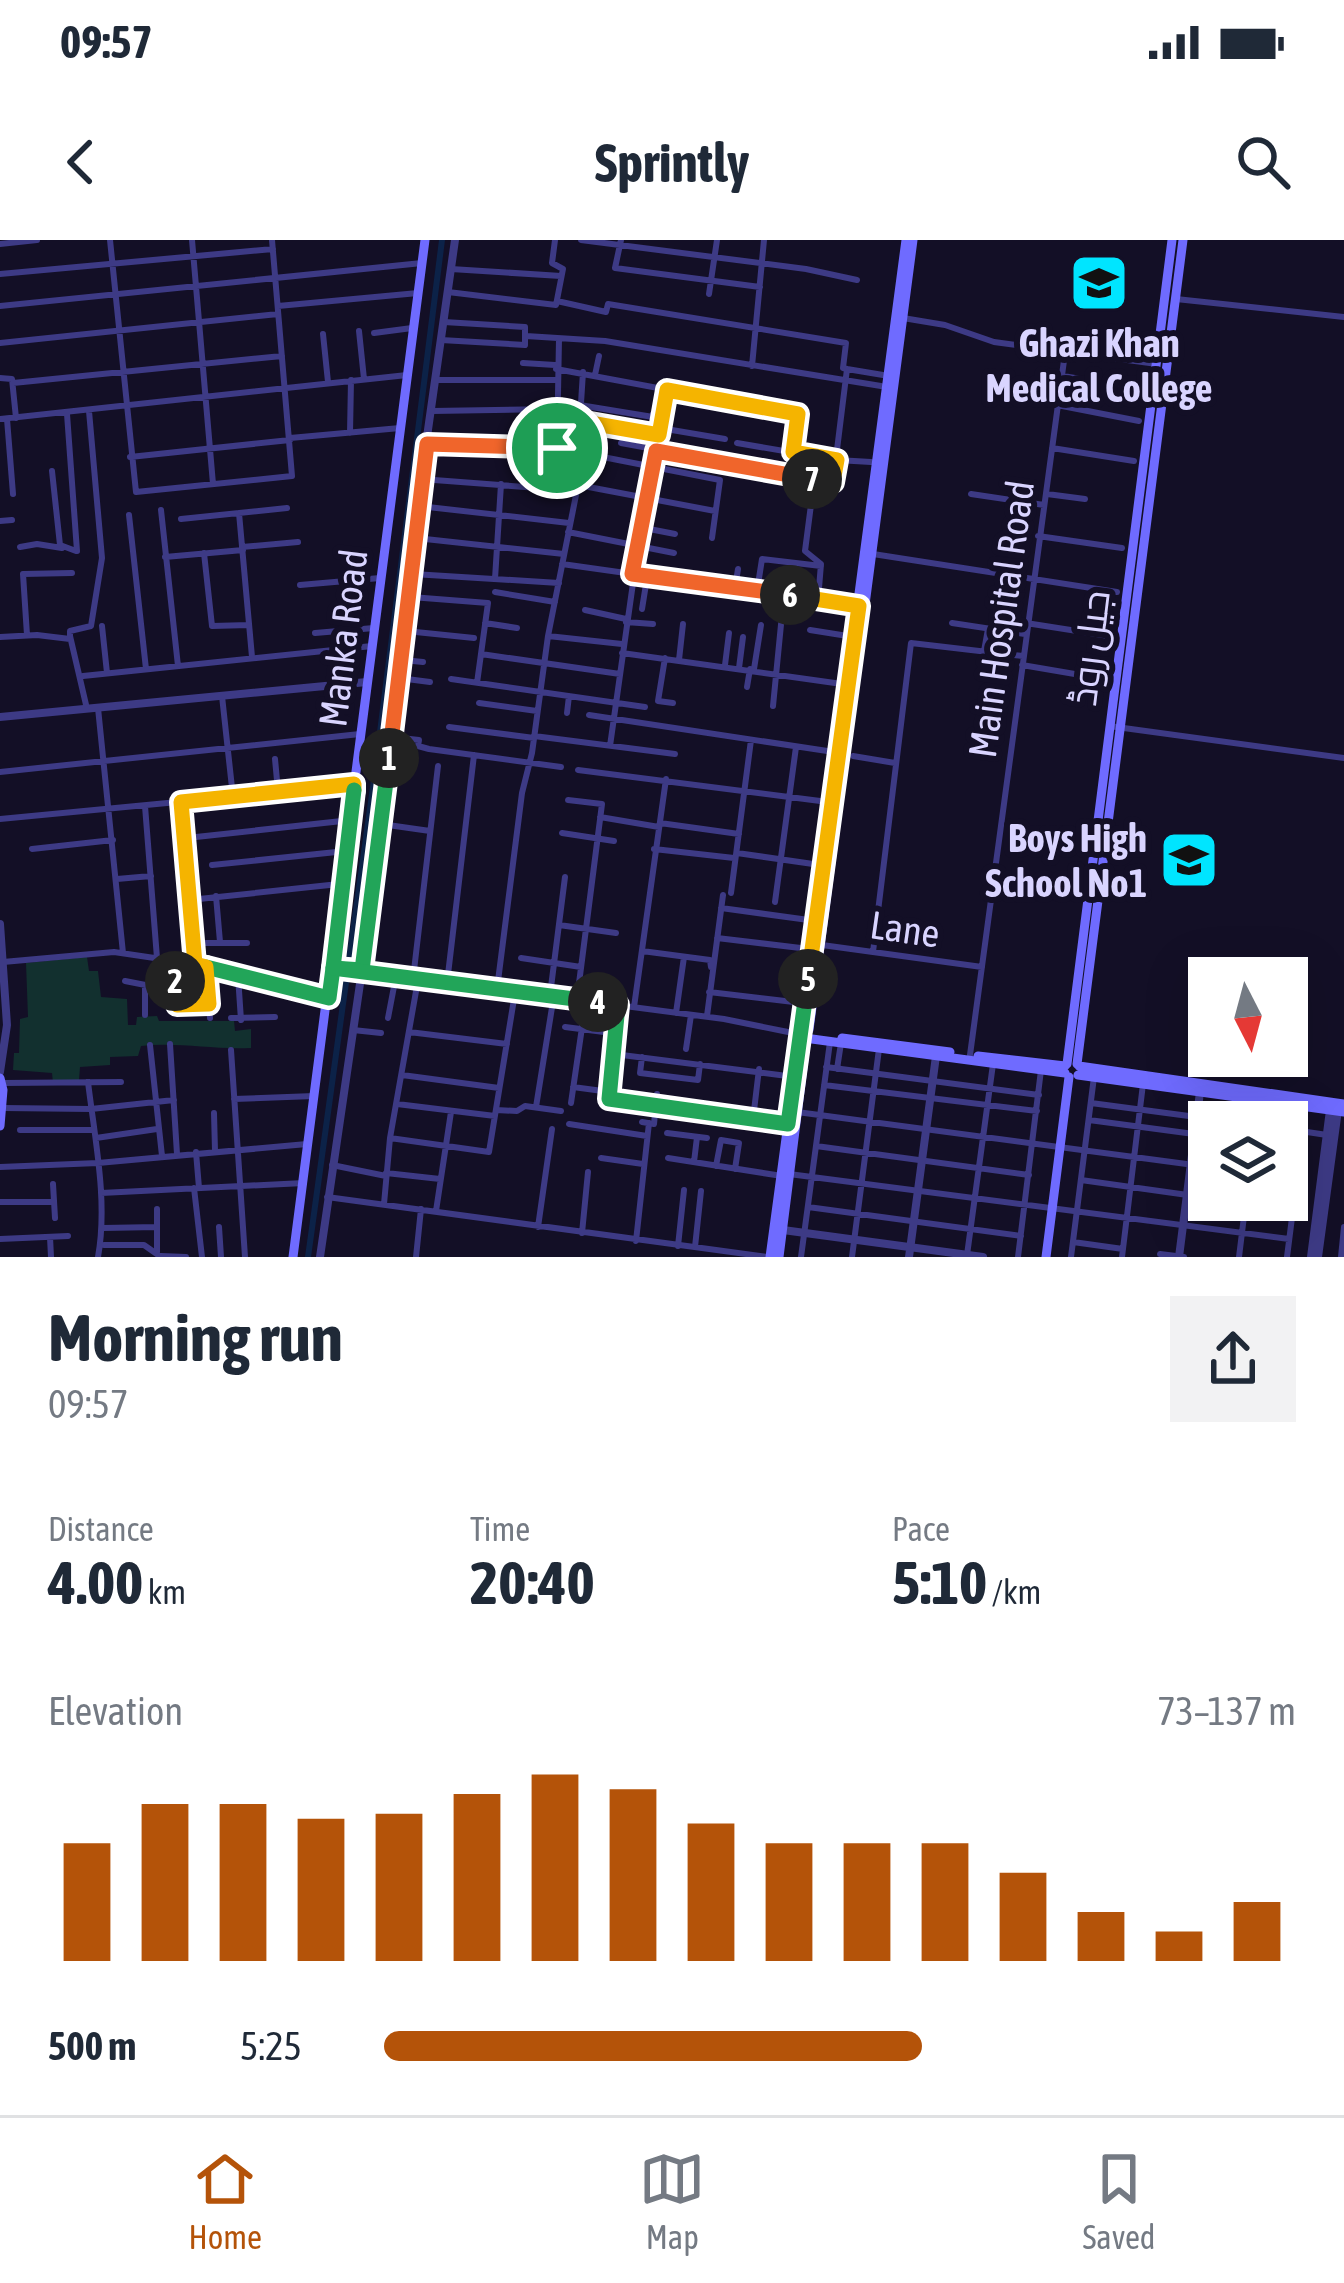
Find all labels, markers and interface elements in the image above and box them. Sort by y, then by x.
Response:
text: 09:57 [60,16,153,68]
icon: back [48,129,114,195]
icon: search [1230,129,1296,195]
text: Sprintly [595,132,749,193]
school or university icon: Ghazi Khan Medical College [1068,252,1130,314]
place label: Ghazi Khan Medical College [986,321,1212,410]
pin [506,397,608,499]
icon: arrive [524,415,590,481]
pin: 7 [782,449,842,509]
text: 7 [804,460,820,498]
street label: Main Hospital Road [960,478,1042,760]
street label: Manka Road [310,547,376,729]
pin: 6 [760,565,820,625]
text: 6 [782,576,798,614]
street label: جیل روڈ [1060,588,1120,709]
pin: 1 [359,728,419,788]
text: 1 [381,739,397,777]
place label: Boys High School No1 [985,816,1147,905]
school or university icon: Boys High School No1 [1158,829,1220,891]
street label: Lane [867,902,943,956]
pin: 5 [778,949,838,1009]
pin: 2 [145,951,205,1011]
north arrow [1188,957,1308,1077]
map controls [1188,957,1308,1221]
text: 5 [800,960,816,998]
text: 2 [167,962,183,1000]
pin: 4 [568,972,628,1032]
text: 4 [590,983,606,1021]
button: layers [1188,1101,1308,1221]
button: share [1170,1296,1296,1422]
text: Morning run [48,1299,343,1375]
text: 09:57 [48,1382,128,1426]
text: Distance [48,1510,154,1548]
text: Time [470,1510,530,1548]
text: Pace [892,1510,950,1548]
text: 4.00 [48,1548,143,1617]
text: 20:40 [470,1548,595,1617]
text: 5:10 [892,1548,987,1617]
text: km [143,1573,186,1611]
text: /km [987,1573,1041,1611]
text: Elevation [48,1689,183,1733]
text: 73–137 m [1157,1689,1296,1733]
text: 500 m [48,2024,136,2068]
text: 5:25 [240,2024,302,2068]
tab: Home [189,2146,262,2256]
tab: Map [639,2146,705,2256]
tab: Saved [1082,2146,1155,2256]

